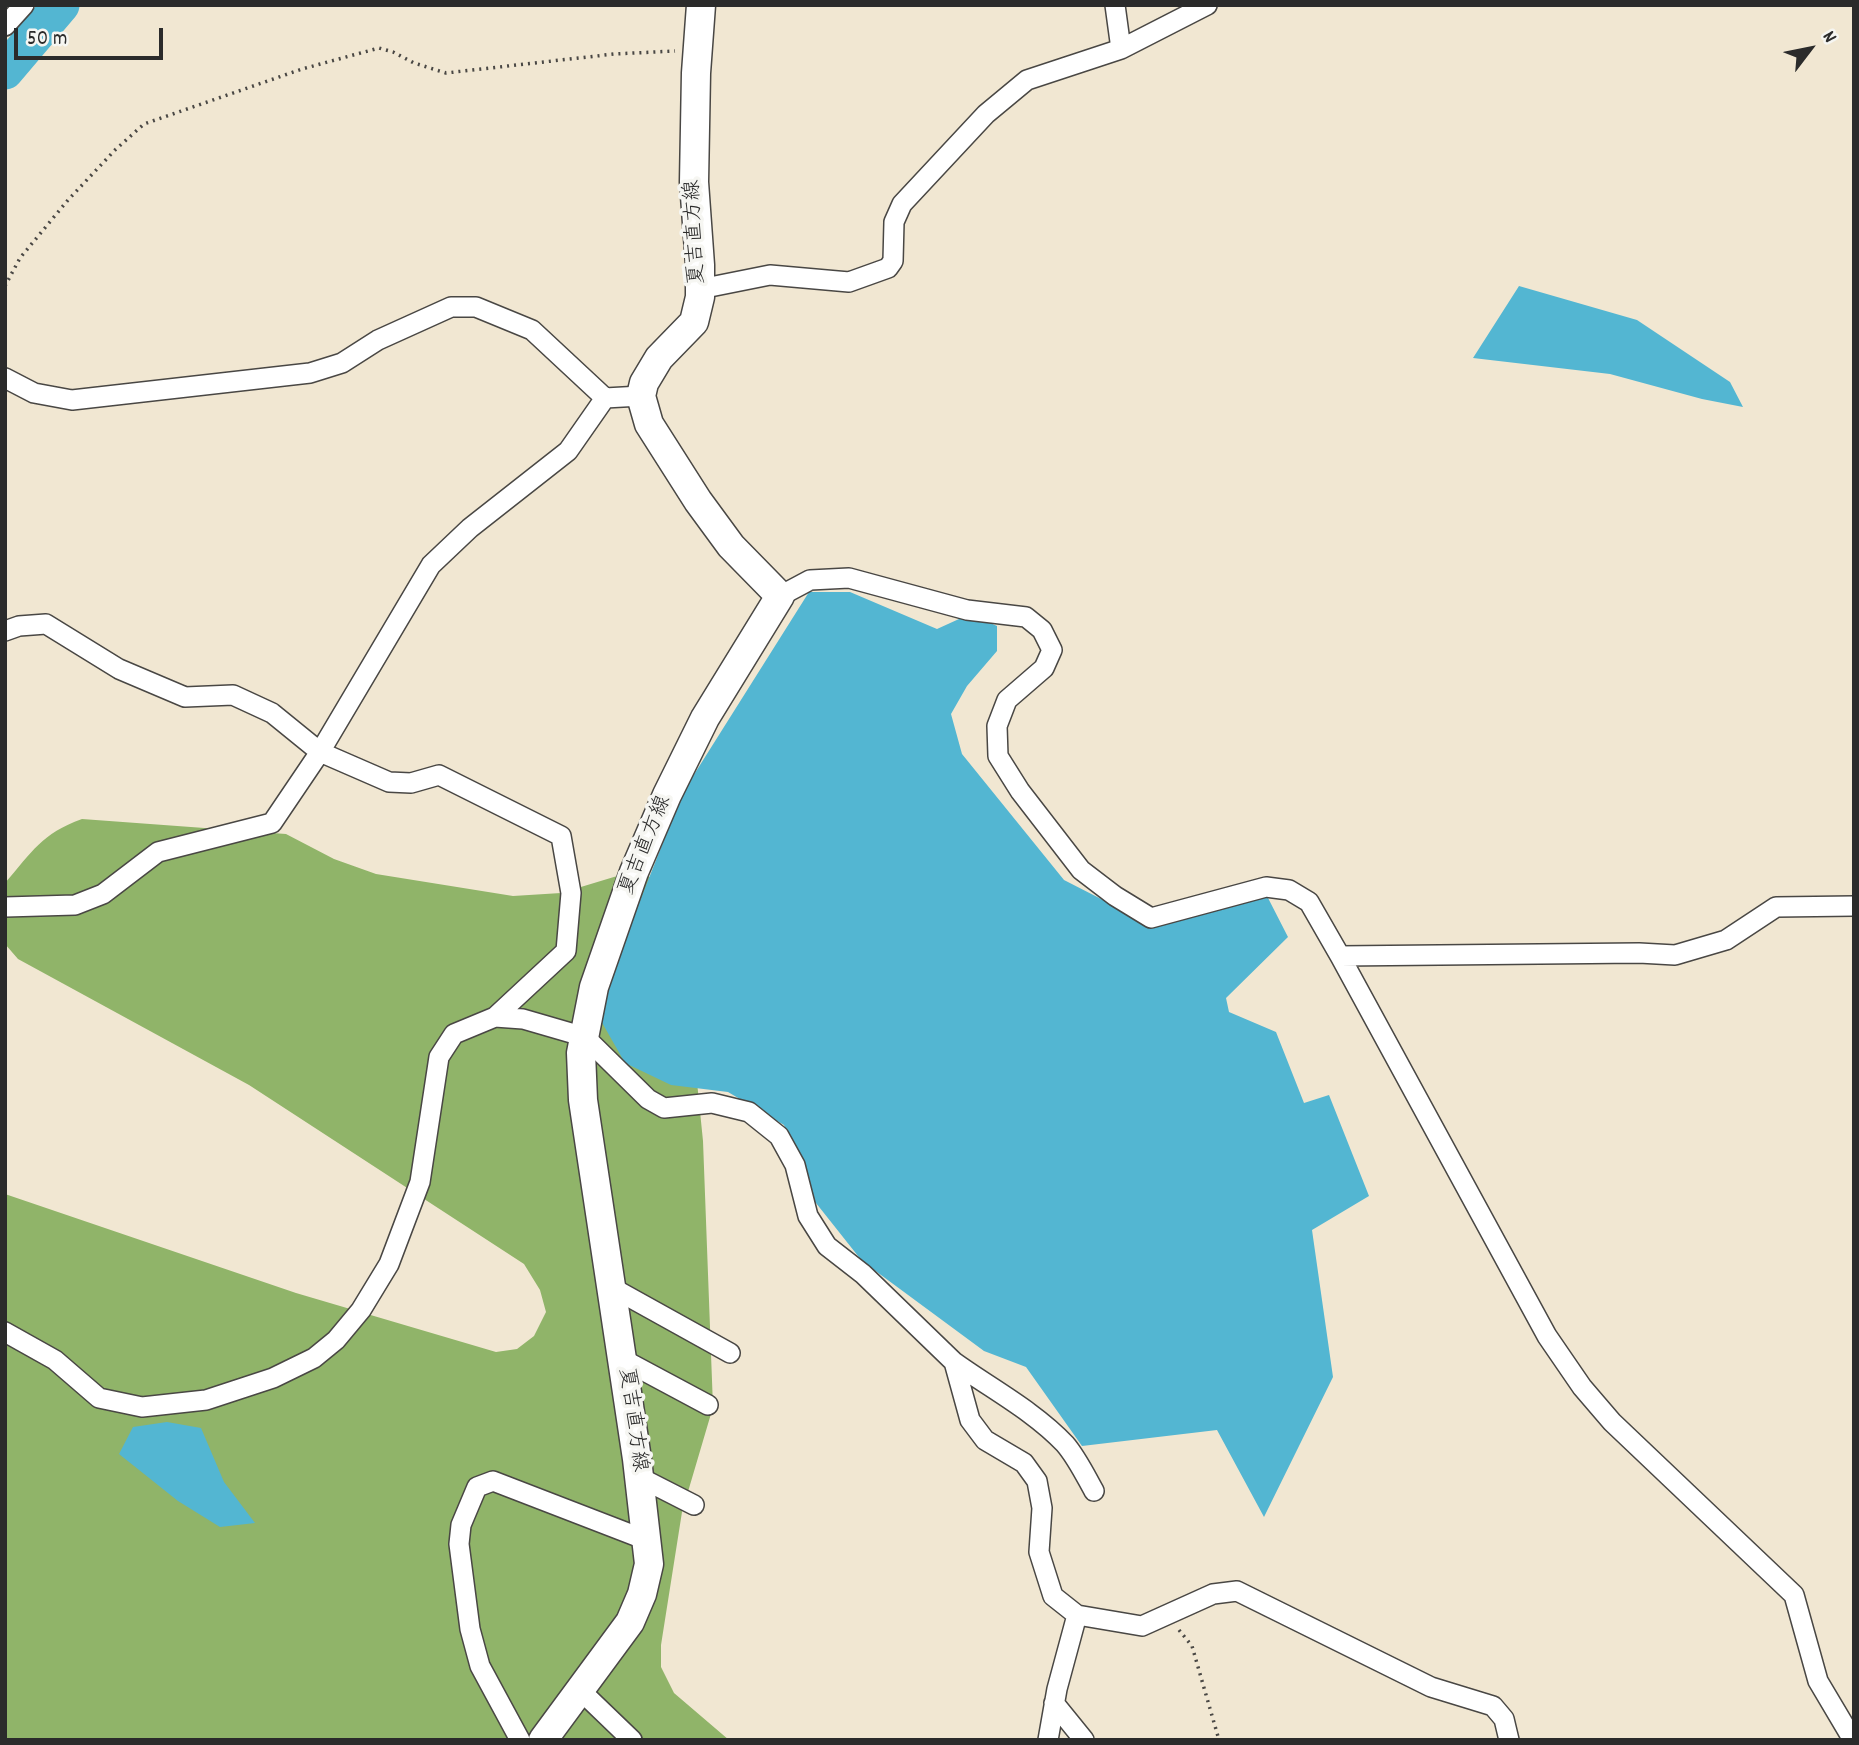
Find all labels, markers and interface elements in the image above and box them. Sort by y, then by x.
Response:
scale bar [18,14,166,58]
north arrow [1775,14,1845,84]
text: 50 m [27,25,67,55]
text: N [1814,26,1842,49]
street label: 夏吉直方線 [682,179,712,285]
street label: 夏吉直方線 [616,793,678,899]
street label: 夏吉直方線 [611,1366,651,1474]

